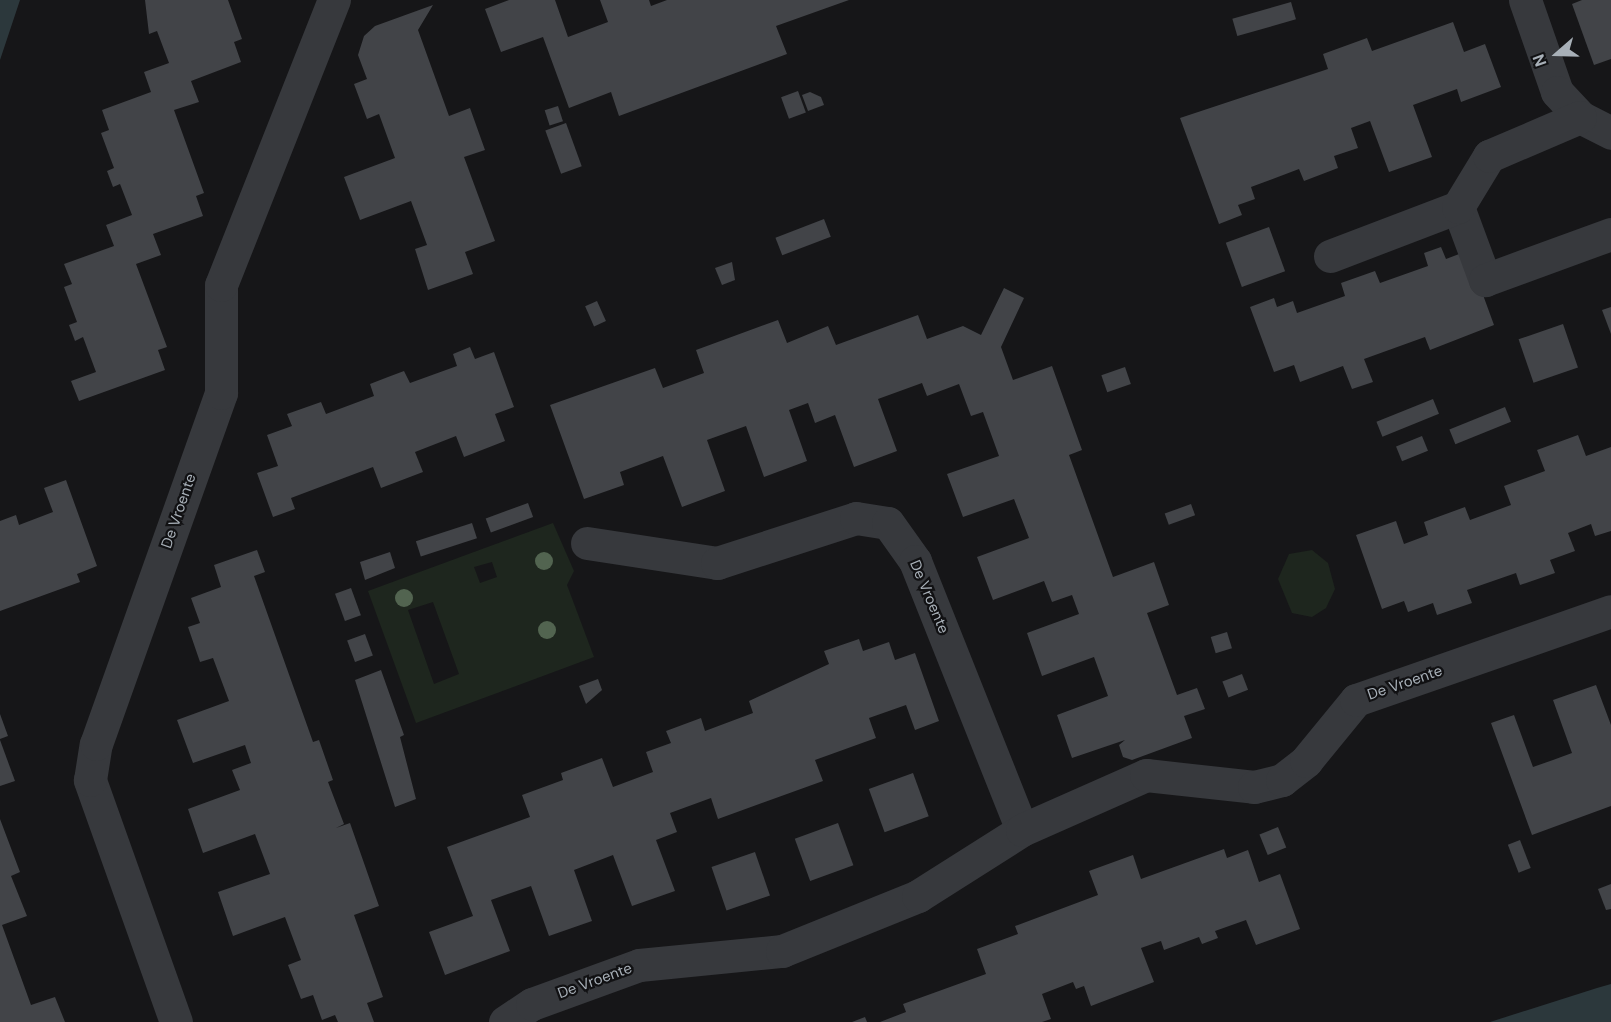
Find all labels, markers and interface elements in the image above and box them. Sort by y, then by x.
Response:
north arrow [1527,24,1587,84]
text: N [1528,51,1551,69]
street label: De Vroente [158,471,200,551]
street label: De Vroente [905,558,953,636]
street label: De Vroente [1365,662,1445,704]
street label: De Vroente [555,959,635,1003]

